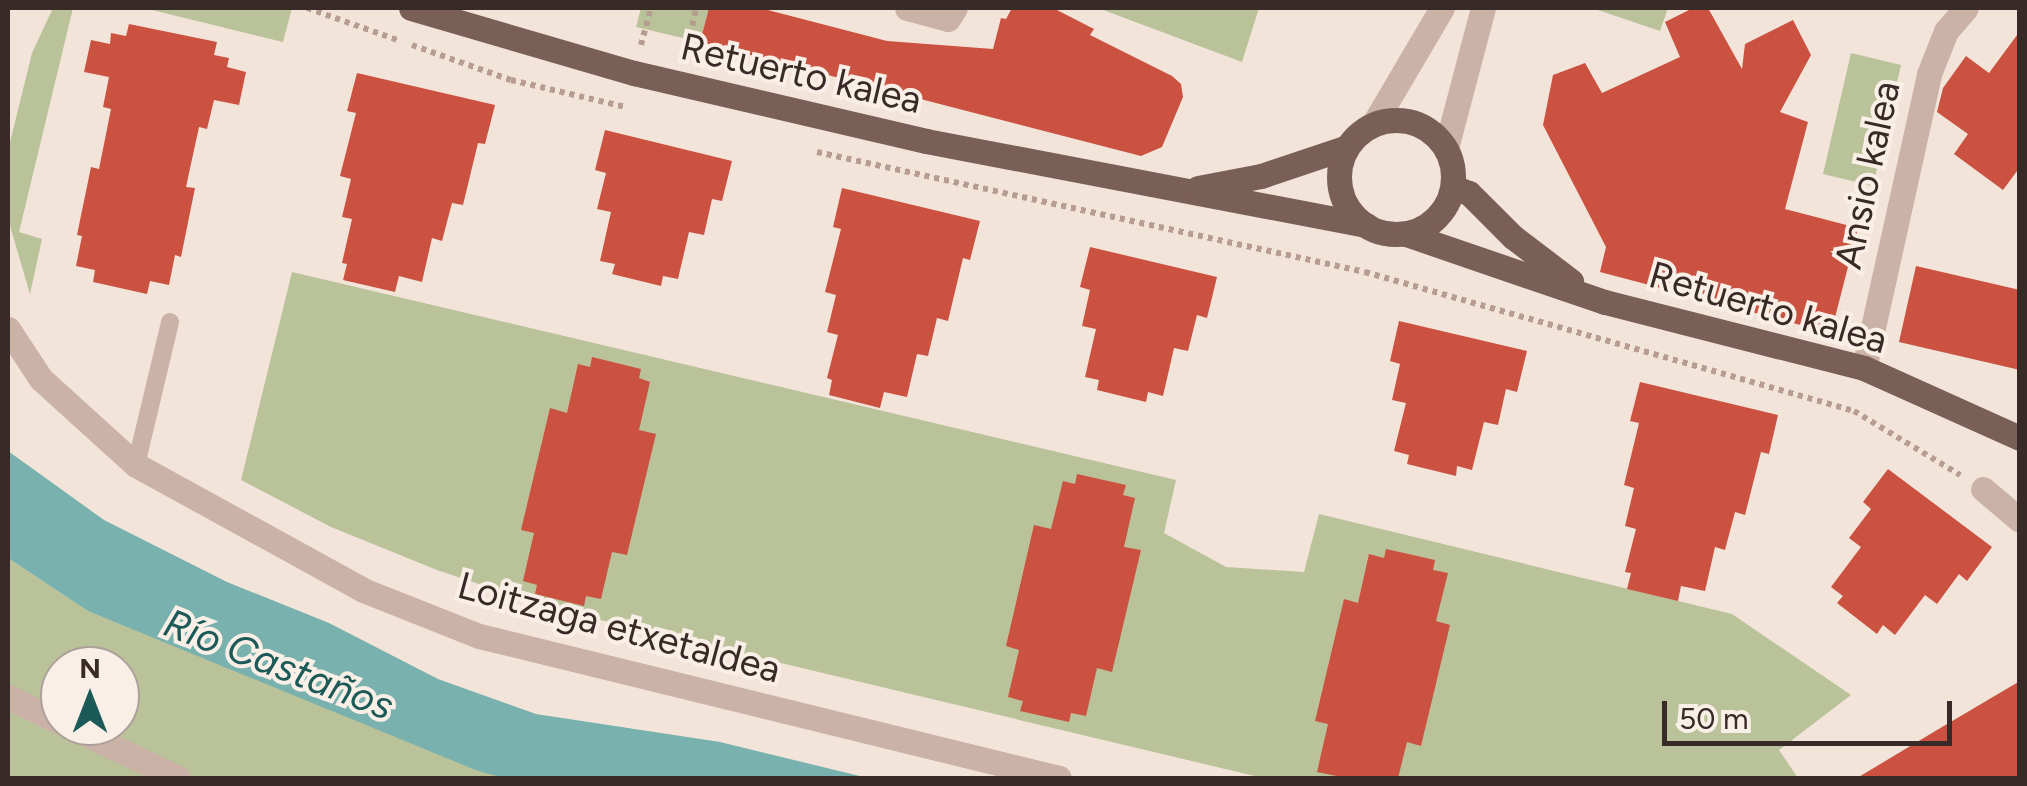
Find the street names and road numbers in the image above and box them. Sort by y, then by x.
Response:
street label: Retuerto kalea [676,24,926,124]
street label: Ansio kalea [1826,77,1910,273]
street label: Retuerto kalea [1644,252,1892,364]
street label: Loitzaga etxetaldea [453,563,785,693]

